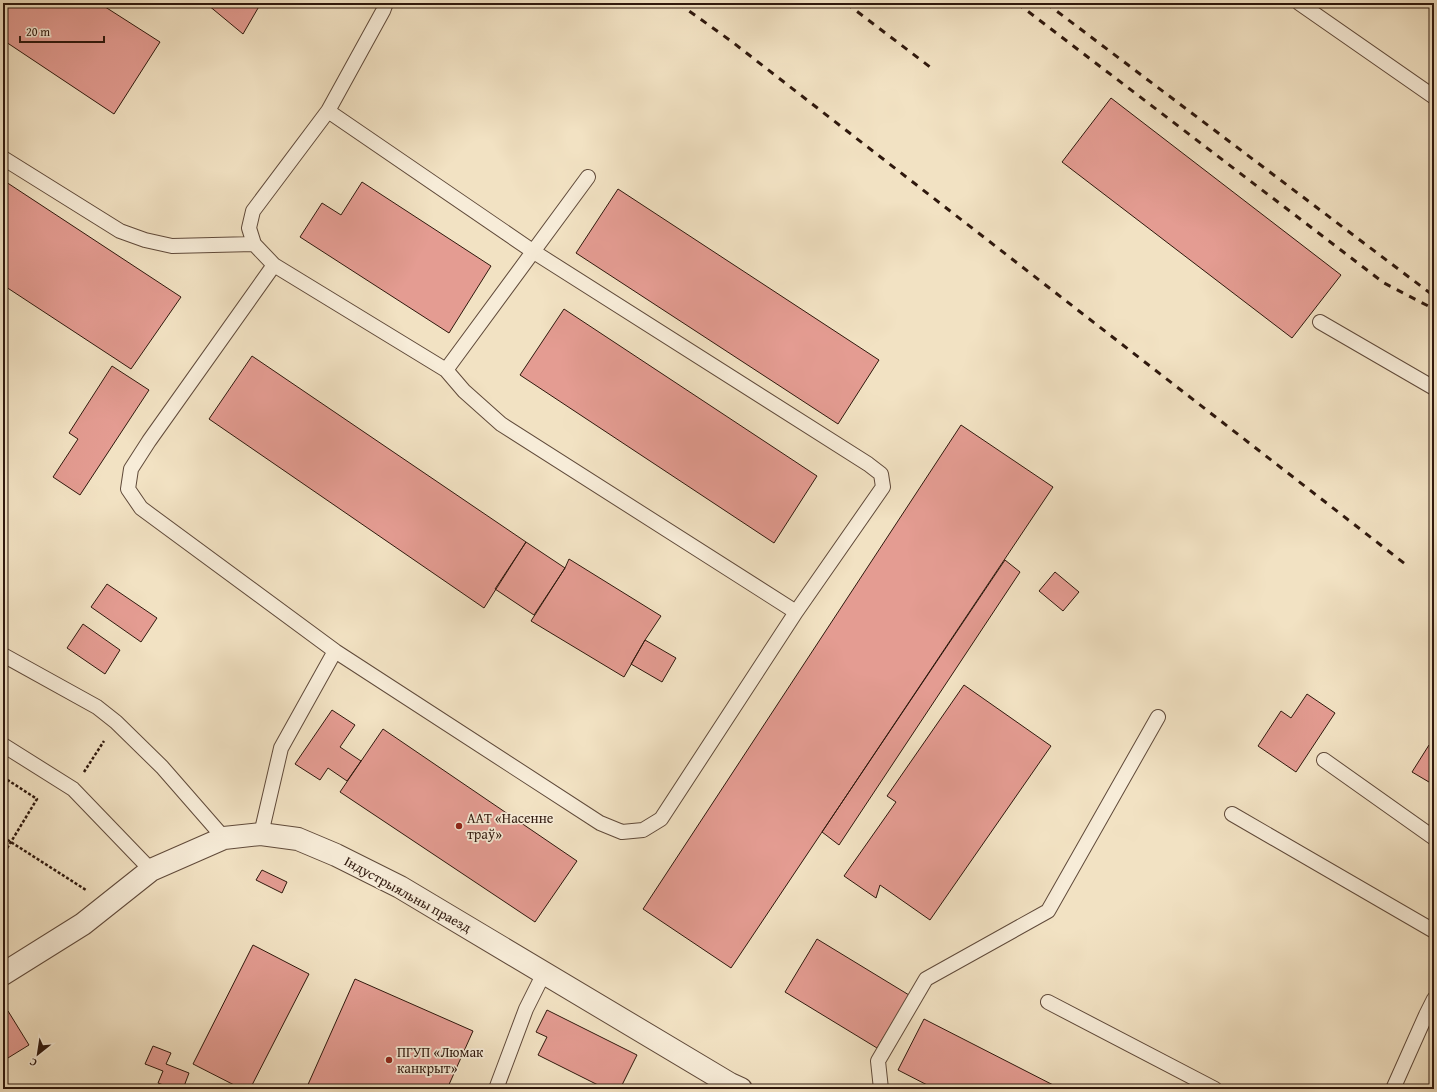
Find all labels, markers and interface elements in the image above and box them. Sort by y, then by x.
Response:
scale bar [20,18,104,44]
text: 20 m [26,23,50,40]
place label: ААТ «Насенне траў» [467,808,554,844]
marker: ААТ «Насенне траў» [454,821,464,831]
street label: Індустрыяльны праезд [341,851,475,937]
north arrow [18,1034,58,1074]
place label: ПГУП «Люмак канкрыт» [397,1042,484,1078]
text: С [26,1054,40,1071]
marker: ПГУП «Люмак канкрыт» [384,1055,394,1065]

